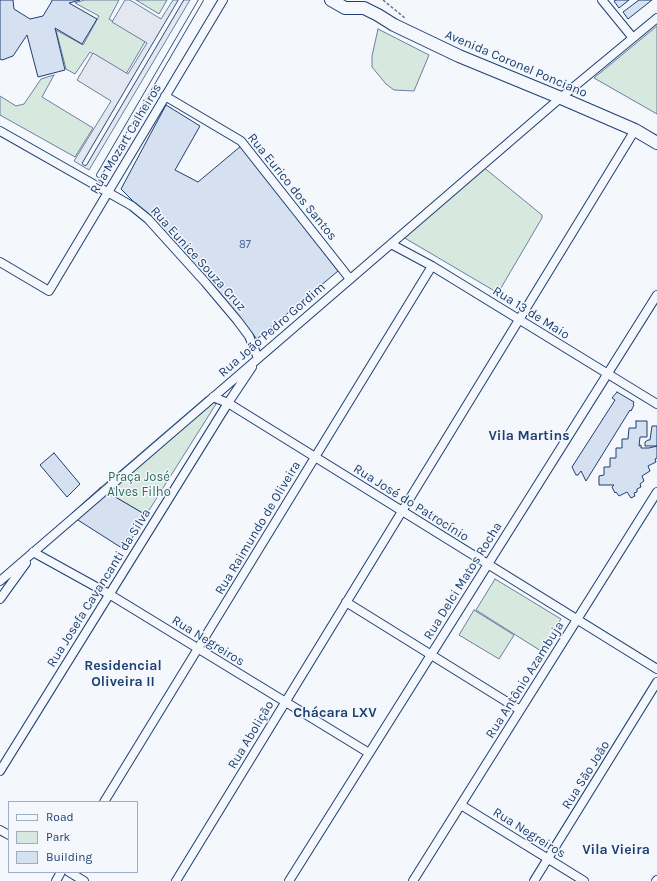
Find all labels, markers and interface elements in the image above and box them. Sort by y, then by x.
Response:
street label: Avenida Coronel Ponciano [443,27,589,101]
street label: Rua Mozart Calheiros [87,81,165,197]
street label: Rua Eurico dos Santos [244,130,340,244]
street label: Rua Eunice Souza Cruz [147,203,249,315]
house number: 87 [239,238,251,252]
street label: Rua João Pedro Gordim [216,279,328,381]
street label: Rua 13 de Maio [490,283,572,343]
district label: Vila Martins [488,428,570,444]
street label: Rua Raimundo de Oliveira [212,458,304,598]
street label: Rua José do Patrocínio [350,461,472,545]
park label: Praça José Alves Filho [107,469,171,500]
street label: Rua Josefa Cavancanti da Silva [44,506,154,670]
street label: Rua Delci Matos Rocha [420,519,506,643]
street label: Rua Negreiros [169,612,247,670]
street label: Rua Antônio Azambuja [483,619,567,741]
district label: Residencial Oliveira II [84,658,162,690]
street label: Rua Abolição [225,698,277,772]
district label: Chácara LXV [293,705,377,721]
street label: Rua São João [559,738,613,812]
legend [8,801,138,873]
street label: Rua Negreiros [490,804,568,862]
text: Road [46,810,74,824]
text: Park [46,830,70,844]
district label: Vila Vieira [582,842,650,858]
text: Building [46,850,92,864]

